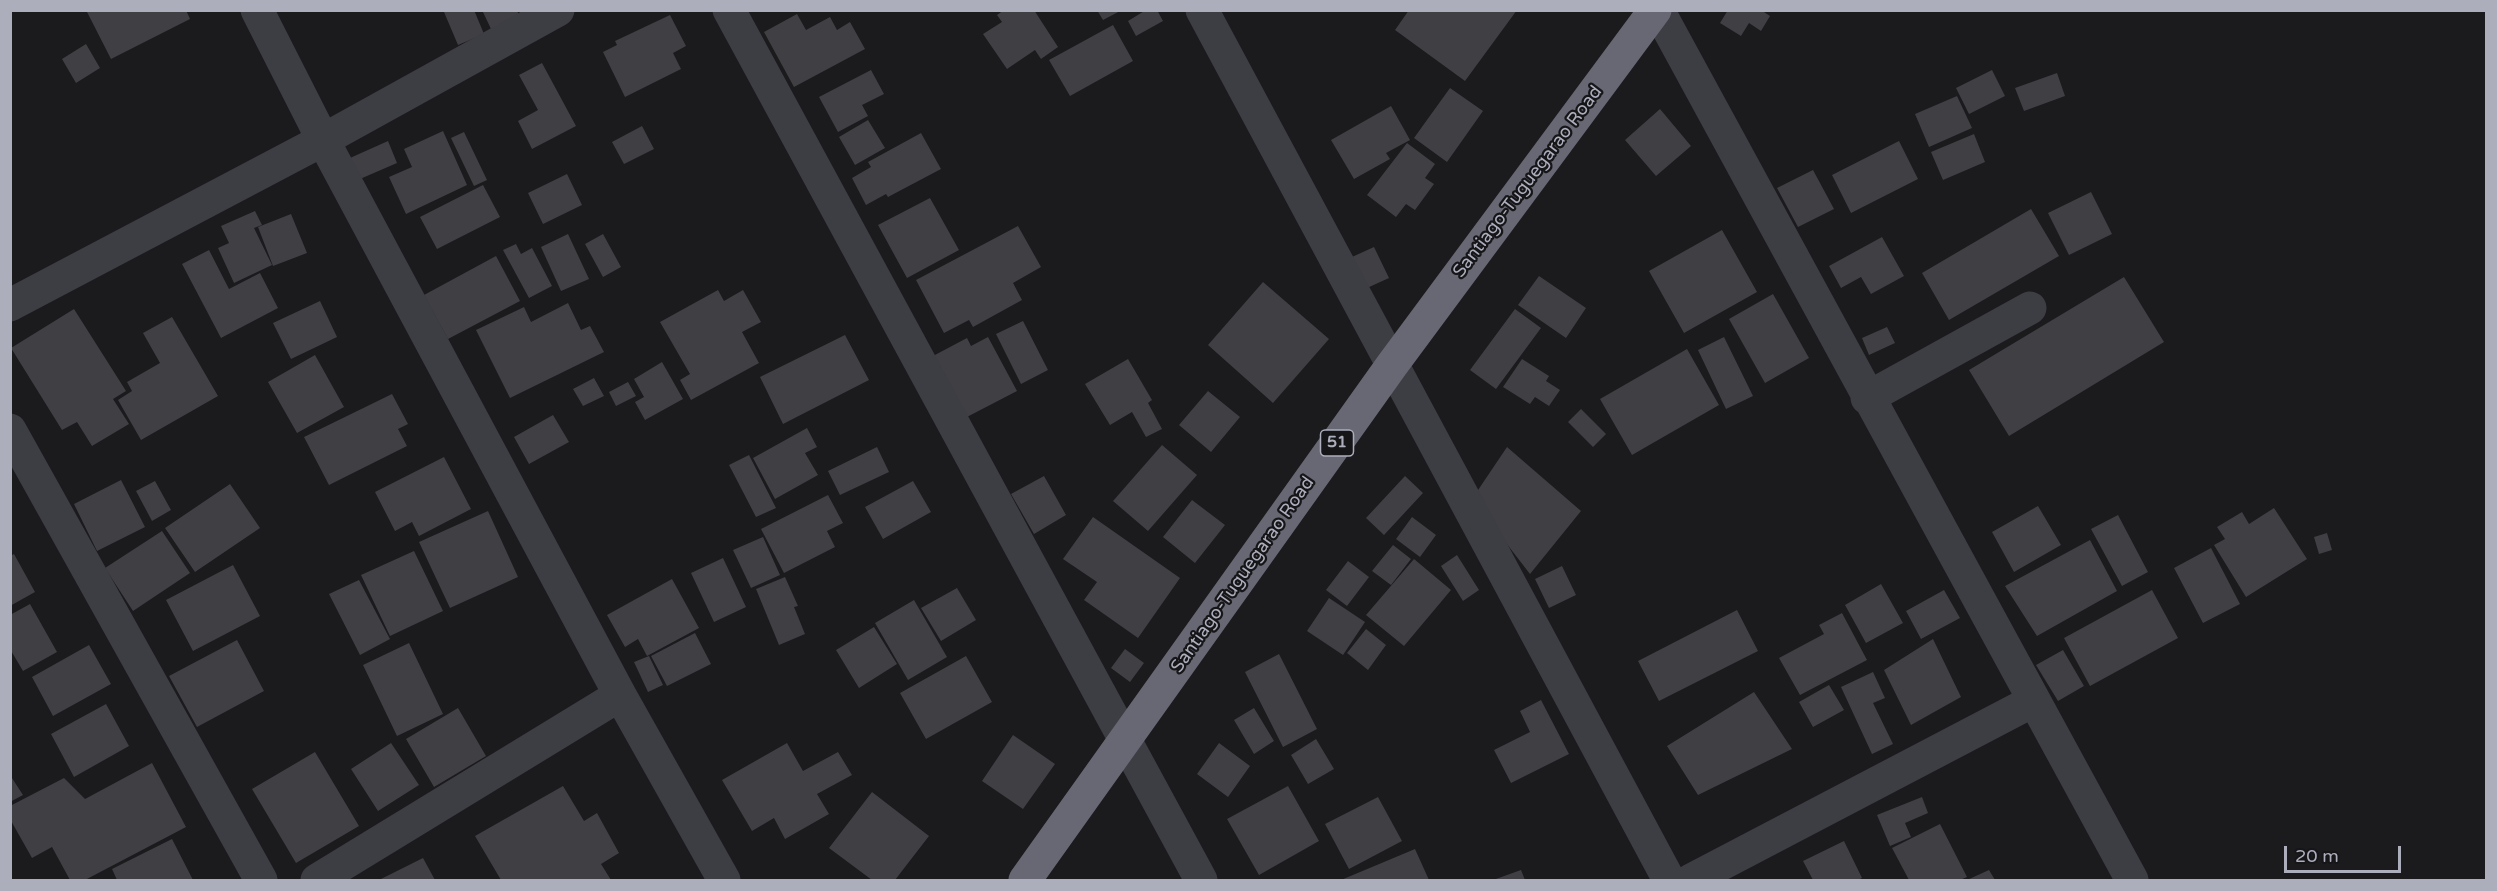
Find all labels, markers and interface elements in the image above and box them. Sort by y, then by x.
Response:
street label: Santiago-Tuguegarao Road [1449,82,1607,282]
road number: 51 [1320,430,1354,456]
street label: Santiago-Tuguegarao Road [1167,473,1319,677]
scale bar [2287,834,2404,872]
text: 20 m [2295,845,2339,867]

